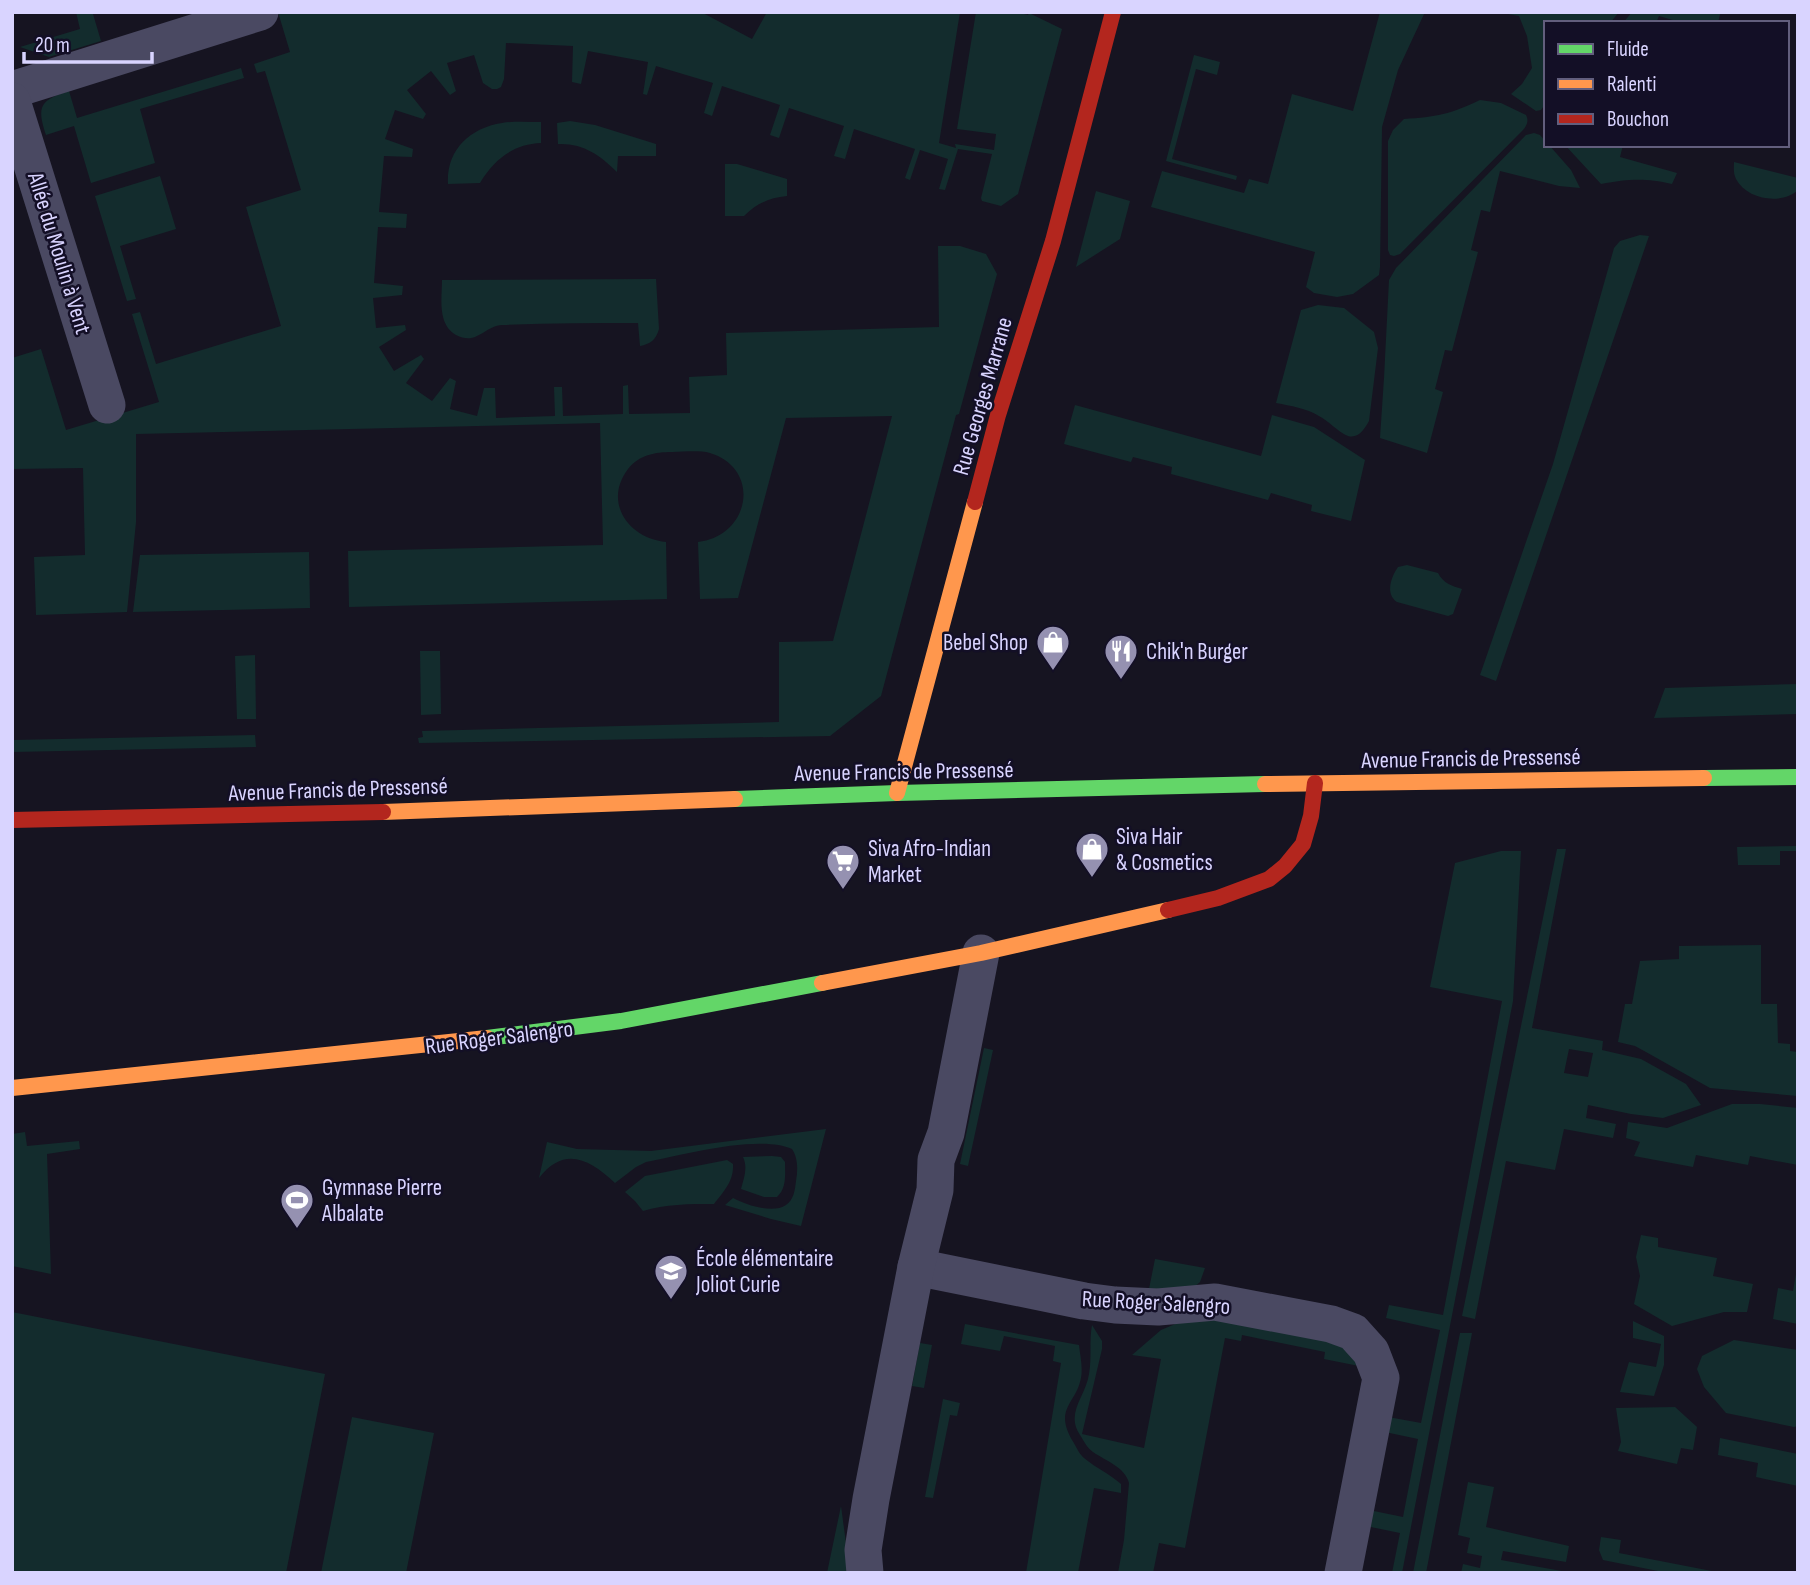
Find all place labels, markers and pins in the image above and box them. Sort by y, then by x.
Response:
shop icon: Bebel Shop [1034,623,1072,672]
place label: Bebel Shop [943,629,1028,657]
restaurant icon: Chik'n Burger [1102,632,1140,681]
place label: Chik'n Burger [1146,638,1248,666]
place label: Siva Hair & Cosmetics [1116,823,1213,877]
shop icon: Siva Hair & Cosmetics [1073,830,1111,879]
place label: Siva Afro-Indian Market [868,835,991,889]
supermarket icon: Siva Afro-Indian Market [824,842,862,891]
place label: Gymnase Pierre Albalate [321,1174,442,1228]
sports icon: Gymnase Pierre Albalate [278,1181,316,1230]
place label: École élémentaire Joliot Curie [695,1245,833,1299]
school or university icon: École élémentaire Joliot Curie [652,1252,690,1301]

